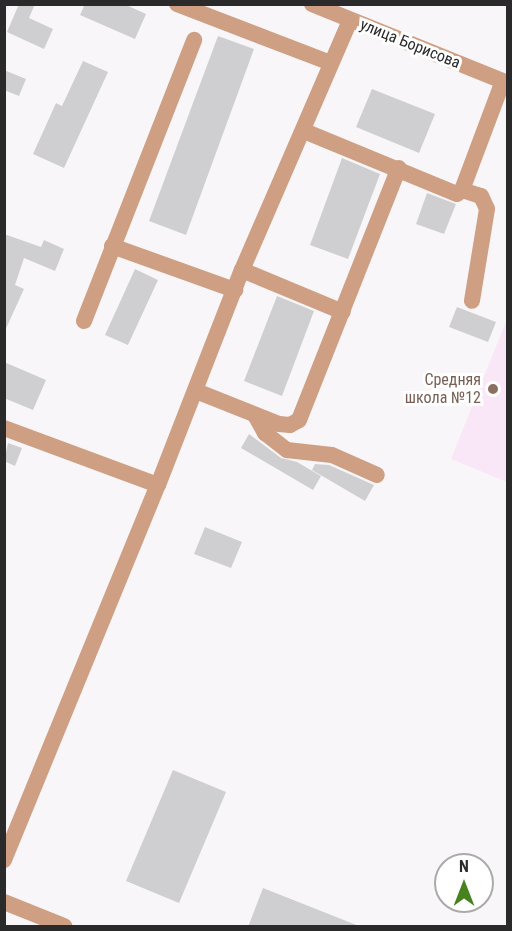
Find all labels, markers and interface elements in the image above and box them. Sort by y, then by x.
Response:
street label: улица Борисова [357,15,463,73]
place label: Средняя школа №12 [405,370,481,408]
marker: Средняя школа №12 [486,382,500,396]
north arrow [434,853,494,913]
text: N [459,857,469,876]

